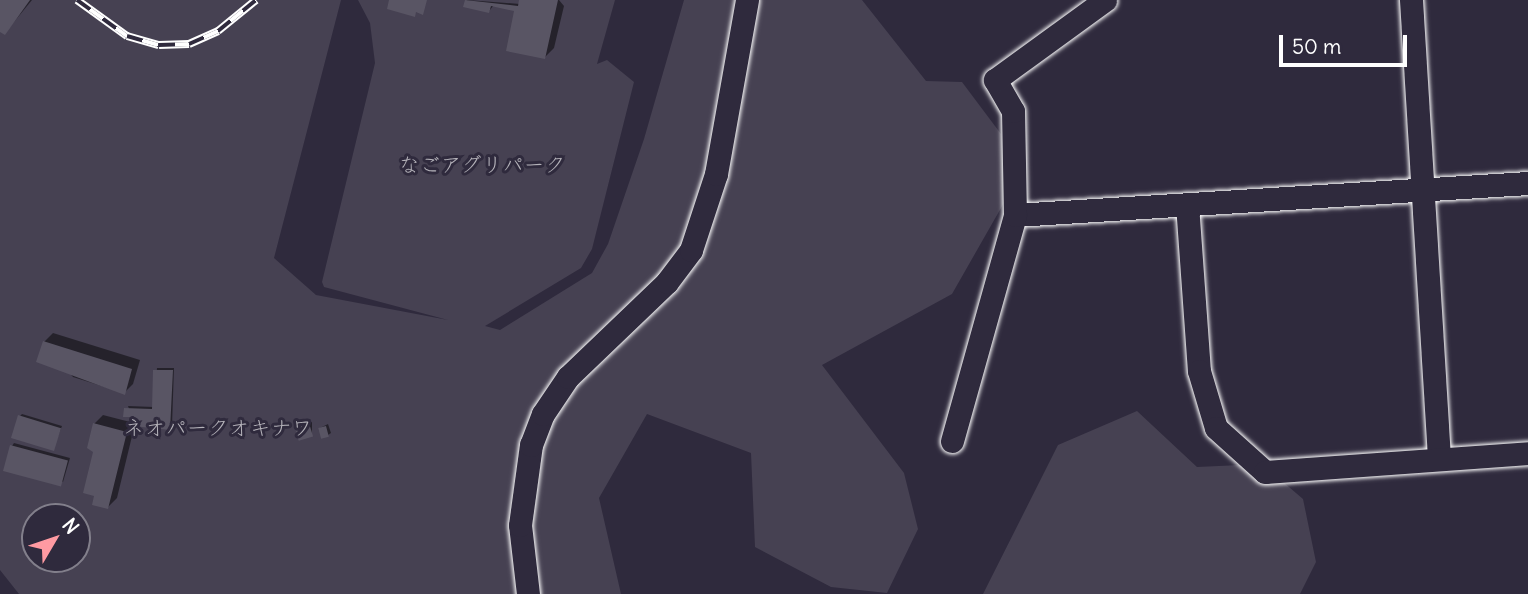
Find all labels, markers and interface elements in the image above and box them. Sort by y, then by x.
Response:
scale bar [1283,21,1411,65]
text: 50 m [1292,33,1341,60]
park label: なごアグリパーク [398,152,566,178]
park label: ネオパークオキナワ [124,415,312,441]
north arrow [21,503,91,573]
text: N [57,513,84,539]

